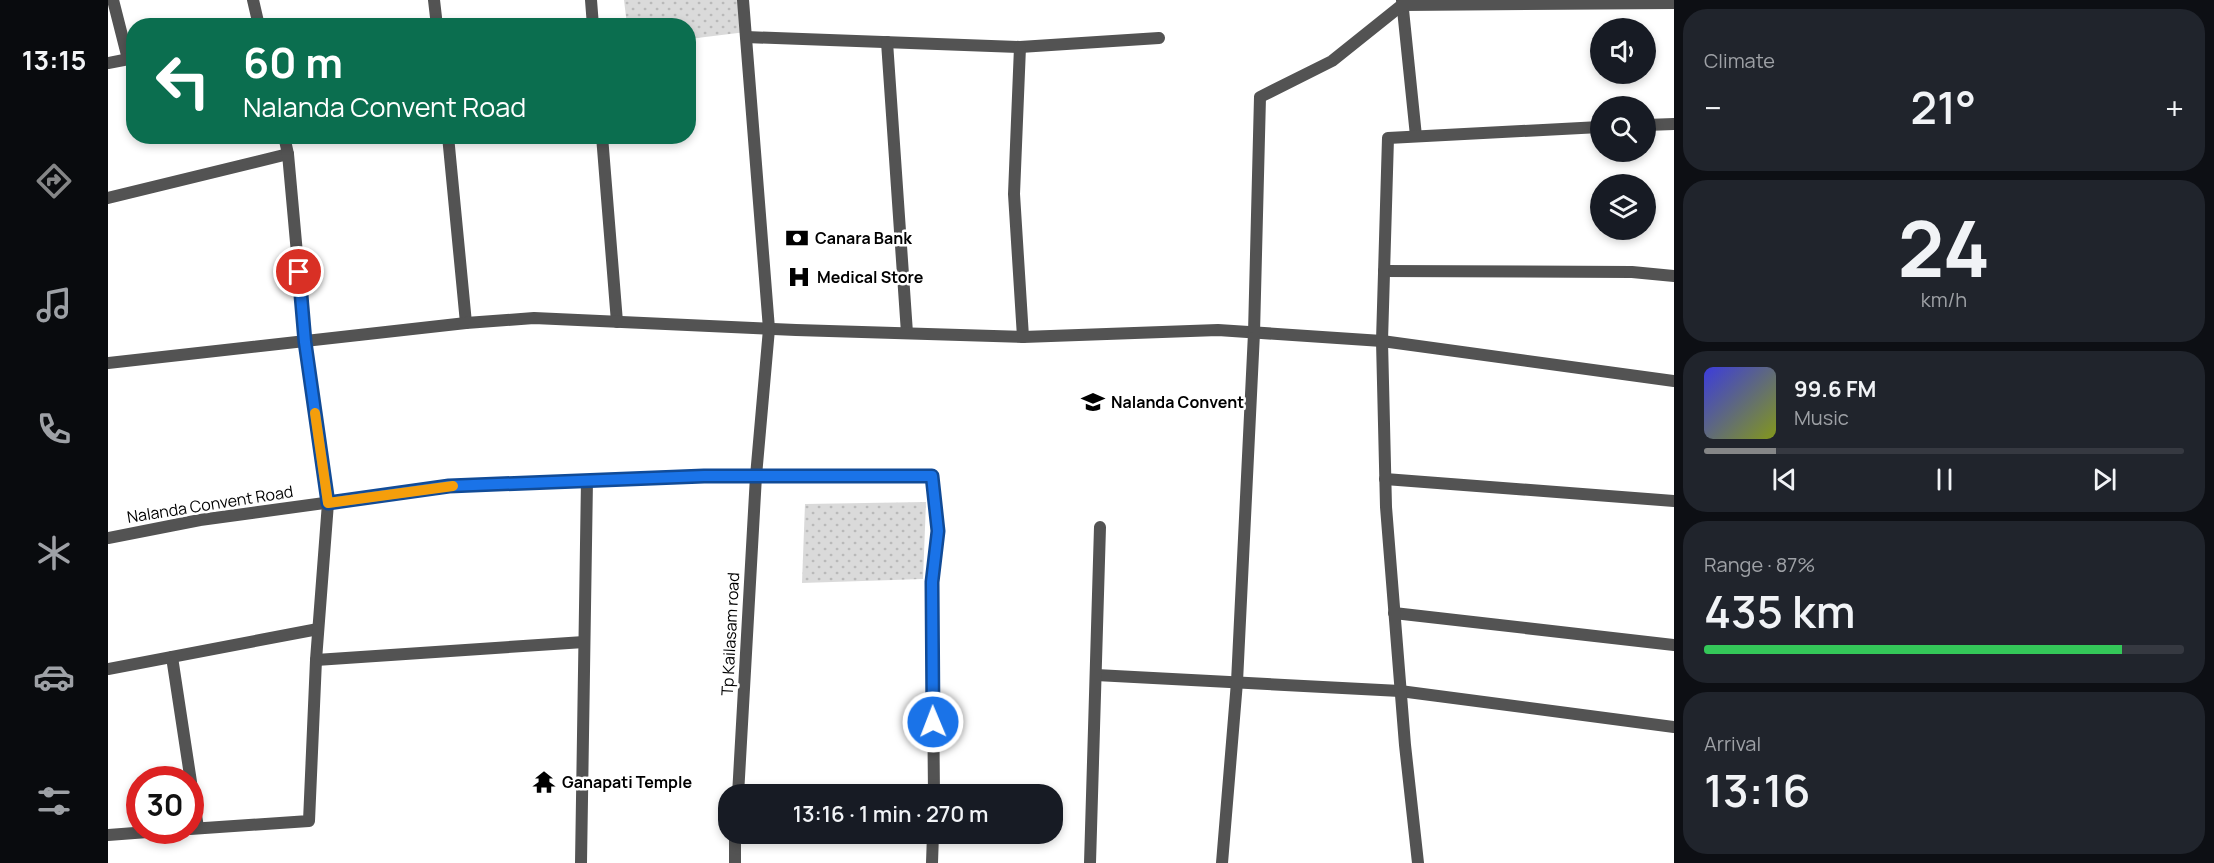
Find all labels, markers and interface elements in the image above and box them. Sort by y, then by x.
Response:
map controls [1590,18,1656,240]
button: sound [1590,18,1656,84]
text: 60 m [243,33,343,91]
text: 13:15 [22,41,86,78]
icon: left [144,42,222,120]
text: Climate [1704,47,1775,74]
text: 21° [1911,76,1976,138]
text: − [1704,85,1722,130]
text: + [2165,85,2184,130]
text: Nalanda Convent Road [243,88,526,125]
button: search [1590,96,1656,162]
icon: directions [33,160,75,202]
button: layers [1590,174,1656,240]
text: 24 [1898,194,1990,300]
bank icon: Canara Bank [784,225,810,251]
place label: Canara Bank [815,227,912,249]
pin [273,246,324,297]
icon: arrive [282,255,315,288]
hospital icon: Medical Store [786,264,812,290]
place label: Medical Store [817,266,924,288]
icon: music [33,284,75,326]
text: km/h [1921,286,1967,313]
text: 99.6 FM [1794,374,1876,404]
school or university icon: Nalanda Convent [1080,389,1106,415]
place label: Nalanda Convent [1111,391,1244,413]
text: Music [1794,404,1849,431]
icon: phone [33,408,75,450]
icon: previous [1768,463,1801,496]
icon: pause [1928,463,1961,496]
icon: next [2088,463,2121,496]
street label: Nalanda Convent Road [125,480,295,528]
icon: climate [33,532,75,574]
text: Range · 87% [1704,551,1815,578]
street label: Tp Kailasam road [716,572,744,696]
text: 435 km [1704,580,1855,642]
icon: car [33,656,75,698]
position arrow [901,690,965,754]
text: Arrival [1704,730,1761,757]
text: 13:16 [1704,759,1810,821]
speed limit sign: 30 [126,766,204,844]
temple icon: Ganapati Temple [531,769,557,795]
place label: Ganapati Temple [562,771,692,793]
icon: filters [33,780,75,822]
text: 13:16 · 1 min · 270 m [793,799,988,829]

